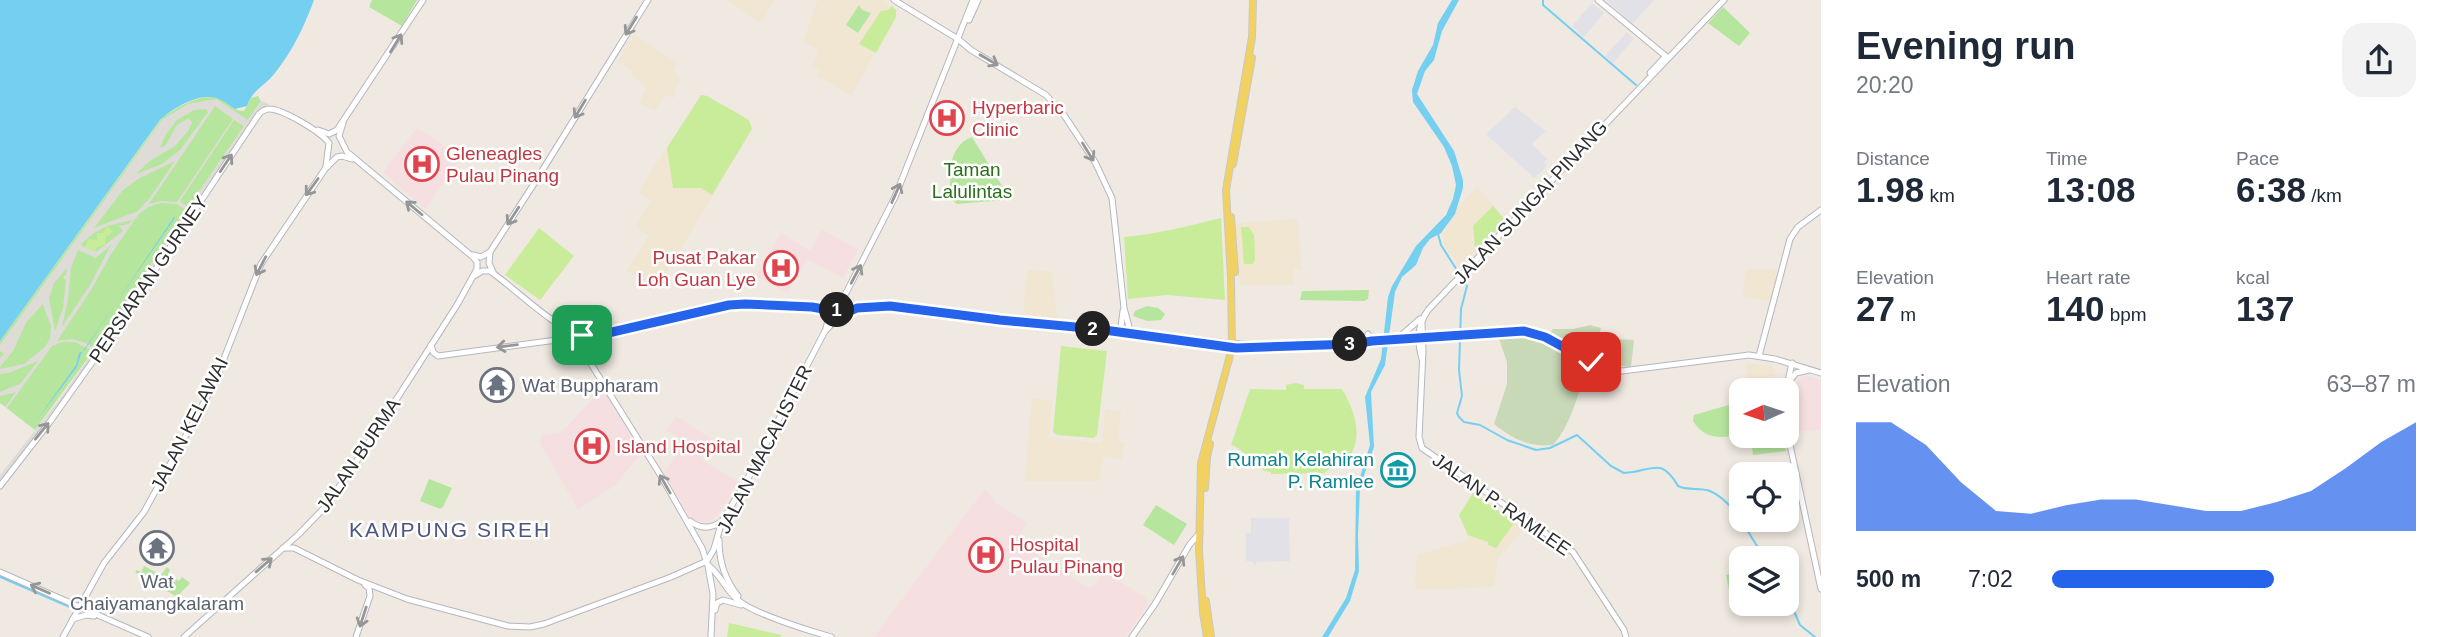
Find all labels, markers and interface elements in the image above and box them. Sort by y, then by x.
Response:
one-way arrow [624,16,638,35]
button: share [2342,23,2416,97]
text: Evening run [1856,25,2076,67]
one-way arrow [389,33,403,53]
one-way arrow [978,54,998,68]
text: 20:20 [1856,72,1914,98]
place label: Hyperbaric Clinic [972,97,1064,140]
one-way arrow [572,98,586,118]
hospital icon: Hyperbaric Clinic [928,99,966,137]
street label: JALAN SUNGAI PINANG [1449,116,1611,288]
one-way arrow [1081,142,1096,161]
place label: Gleneagles Pulau Pinang [446,143,559,186]
hospital icon: Gleneagles Pulau Pinang [403,145,441,183]
text: Distance [1856,148,1930,169]
text: Time [2046,148,2088,169]
text: Pace [2236,148,2279,169]
one-way arrow [219,154,233,174]
park label: Taman Lalulintas [932,159,1012,202]
text: 1.98 [1856,170,1924,209]
text: 13:08 [2046,170,2136,209]
text: 6:38 [2236,170,2306,209]
one-way arrow [304,177,319,196]
one-way arrow [890,183,903,205]
text: km [1924,185,1955,206]
text: /km [2306,185,2342,206]
street label: PERSIARAN GURNEY [85,192,212,367]
one-way arrow [406,201,424,216]
one-way arrow [506,205,520,225]
place label: Pusat Pakar Loh Guan Lye [637,247,757,290]
hospital icon: Pusat Pakar Loh Guan Lye [762,249,800,287]
one-way arrow [253,255,267,276]
one-way arrow [850,264,863,285]
text: Elevation [1856,267,1934,288]
text: Heart rate [2046,267,2130,288]
text: kcal [2236,267,2270,288]
text: 27 [1856,289,1895,328]
text: 140 [2046,289,2104,328]
text: 137 [2236,289,2294,328]
pin: 1 [820,292,854,328]
text: 1 [831,299,842,320]
text: m [1895,304,1916,325]
text: bpm [2104,304,2147,325]
pin [552,305,612,365]
pin: 2 [1076,312,1110,346]
icon: arrive [563,316,601,354]
text: 2 [1087,318,1098,339]
pin: 3 [1332,326,1368,362]
pin [1561,332,1621,392]
text: 3 [1344,333,1355,354]
one-way arrow [496,340,519,353]
icon: check [1572,343,1610,381]
street label: JALAN KELAWAI [147,354,232,495]
street label: JALAN MACALISTER [713,362,816,537]
temple icon: Wat Buppharam [478,366,516,404]
text: Elevation [1856,371,1951,397]
text: 63–87 m [2326,371,2416,397]
place label: Wat Buppharam [522,375,659,396]
north arrow [1729,378,1799,448]
map controls [1729,378,1799,616]
street label: JALAN BURMA [313,394,404,516]
one-way arrow [34,423,49,441]
hospital icon: Island Hospital [573,427,611,465]
place label: Island Hospital [616,436,741,457]
place label: Rumah Kelahiran P. Ramlee [1227,449,1374,492]
street label: JALAN P. RAMLEE [1429,449,1575,560]
museum icon: Rumah Kelahiran P. Ramlee [1379,451,1417,489]
button: locate [1729,462,1799,532]
one-way arrow [658,474,672,494]
district label: KAMPUNG SIREH [349,518,551,541]
temple icon: Wat Chaiyamangkalaram [138,529,176,567]
place label: Hospital Pulau Pinang [1010,534,1123,577]
hospital icon: Hospital Pulau Pinang [967,536,1005,574]
button: layers [1729,546,1799,616]
one-way arrow [1171,556,1185,576]
one-way arrow [255,557,273,573]
text: 500 m [1856,566,1921,592]
text: 7:02 [1968,566,2013,592]
place label: Wat Chaiyamangkalaram [70,571,244,614]
one-way arrow [30,582,51,595]
one-way arrow [356,605,368,627]

